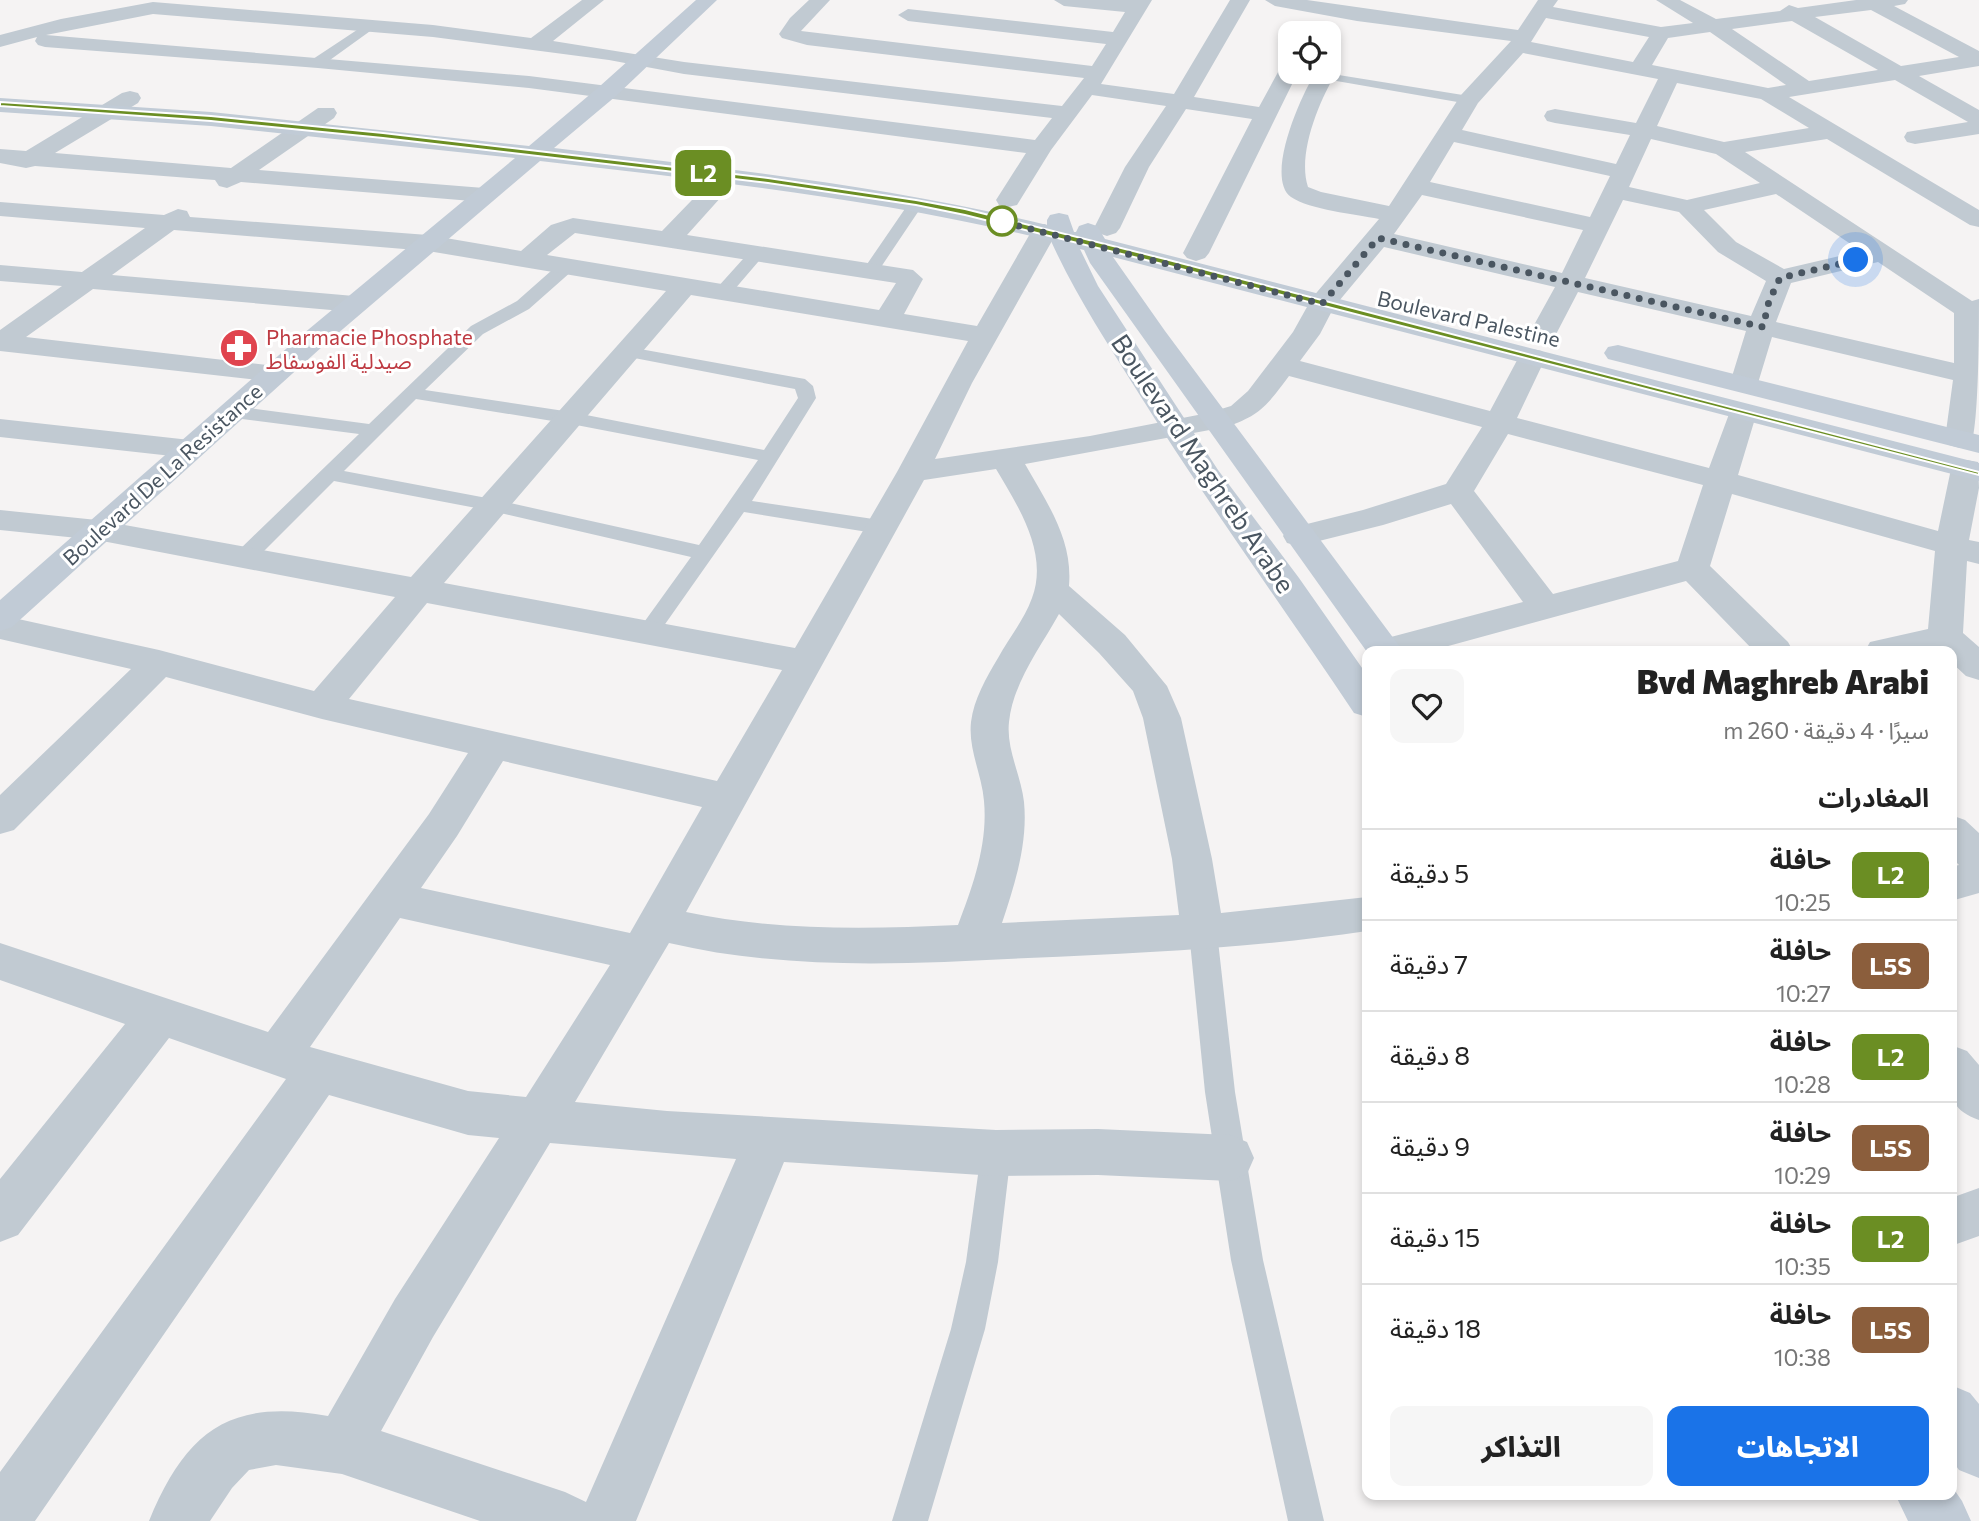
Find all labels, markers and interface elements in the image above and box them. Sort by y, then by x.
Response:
map controls [1278,21,1341,84]
button: locate [1278,21,1341,84]
line badge: L2 [672,150,734,196]
text: L2 [689,158,717,187]
unlabelled marker [987,206,1017,236]
your location [1838,242,1873,277]
street label: Boulevard Palestine [1375,285,1563,351]
place label: Pharmacie Phosphate صيدلية الفوسفاط [266,324,473,374]
pharmacy icon: Pharmacie Phosphate صيدلية الفوسفاط [218,327,260,369]
street label: Boulevard Maghreb Arabe [1106,328,1302,598]
street label: Boulevard De La Resistance [57,378,267,570]
text: Bvd Maghreb Arabi [1636,660,1929,701]
button: heart [1390,669,1464,743]
text: سيرًا · 4 دقيقة · 260 m [1723,716,1929,744]
text: المغادرات [1818,781,1929,812]
text: حافلة [1770,843,1831,874]
text: 5 دقيقة [1390,857,1469,888]
text: L2 [1877,860,1904,889]
text: 10:25 [1775,888,1831,916]
text: حافلة [1770,934,1831,965]
text: 7 دقيقة [1390,948,1468,979]
text: L5S [1869,951,1912,980]
text: 10:27 [1776,979,1831,1007]
text: حافلة [1770,1025,1831,1056]
text: 8 دقيقة [1390,1039,1470,1070]
text: L2 [1877,1042,1904,1071]
text: 10:28 [1774,1070,1831,1098]
text: حافلة [1770,1116,1831,1147]
text: 9 دقيقة [1390,1130,1470,1161]
text: L5S [1869,1133,1912,1162]
text: 10:29 [1774,1161,1831,1189]
text: حافلة [1770,1207,1831,1238]
text: 15 دقيقة [1390,1221,1480,1252]
text: L2 [1877,1224,1904,1253]
text: 10:35 [1774,1252,1831,1280]
text: حافلة [1770,1298,1831,1329]
text: 18 دقيقة [1390,1312,1481,1343]
text: L5S [1869,1315,1912,1344]
text: 10:38 [1774,1343,1831,1371]
button: التذاكر [1390,1406,1653,1486]
button: الاتجاهات [1667,1406,1929,1486]

